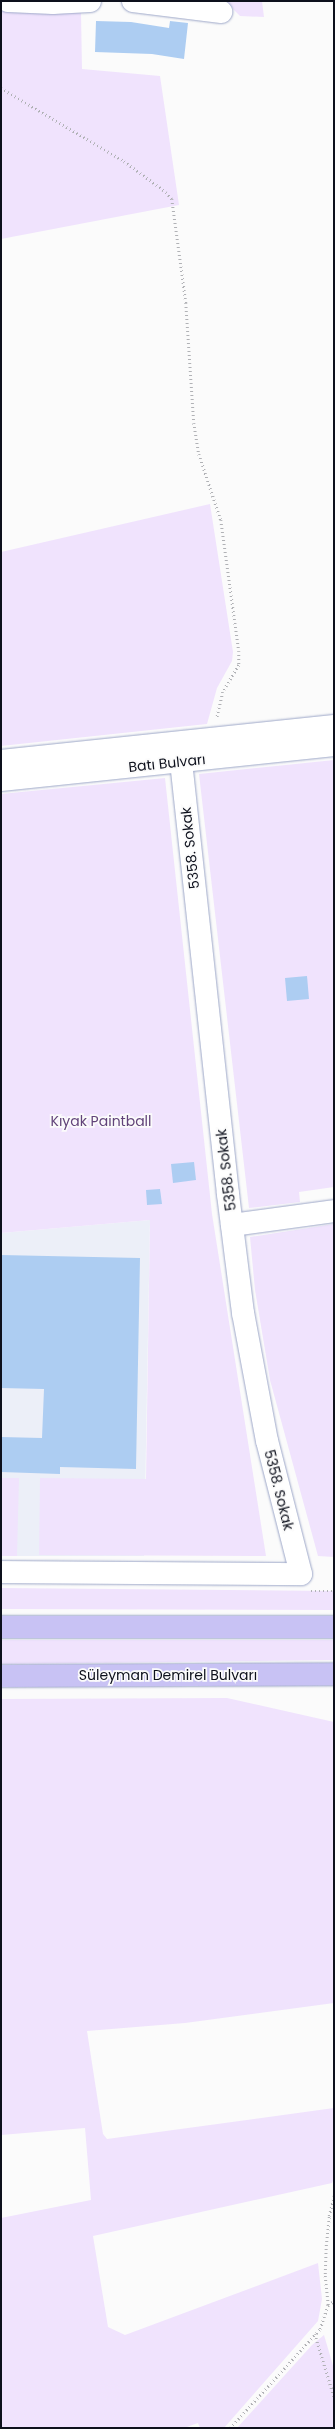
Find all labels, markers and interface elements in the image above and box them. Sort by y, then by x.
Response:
street label: Batı Bulvarı [128,751,206,775]
street label: 5358. Sokak [177,806,203,890]
park label: Kıyak Paintball [50,1113,152,1129]
street label: 5358. Sokak [213,1128,239,1212]
street label: 5358. Sokak [261,1448,297,1532]
street label: Süleyman Demirel Bulvarı [79,1667,257,1683]

